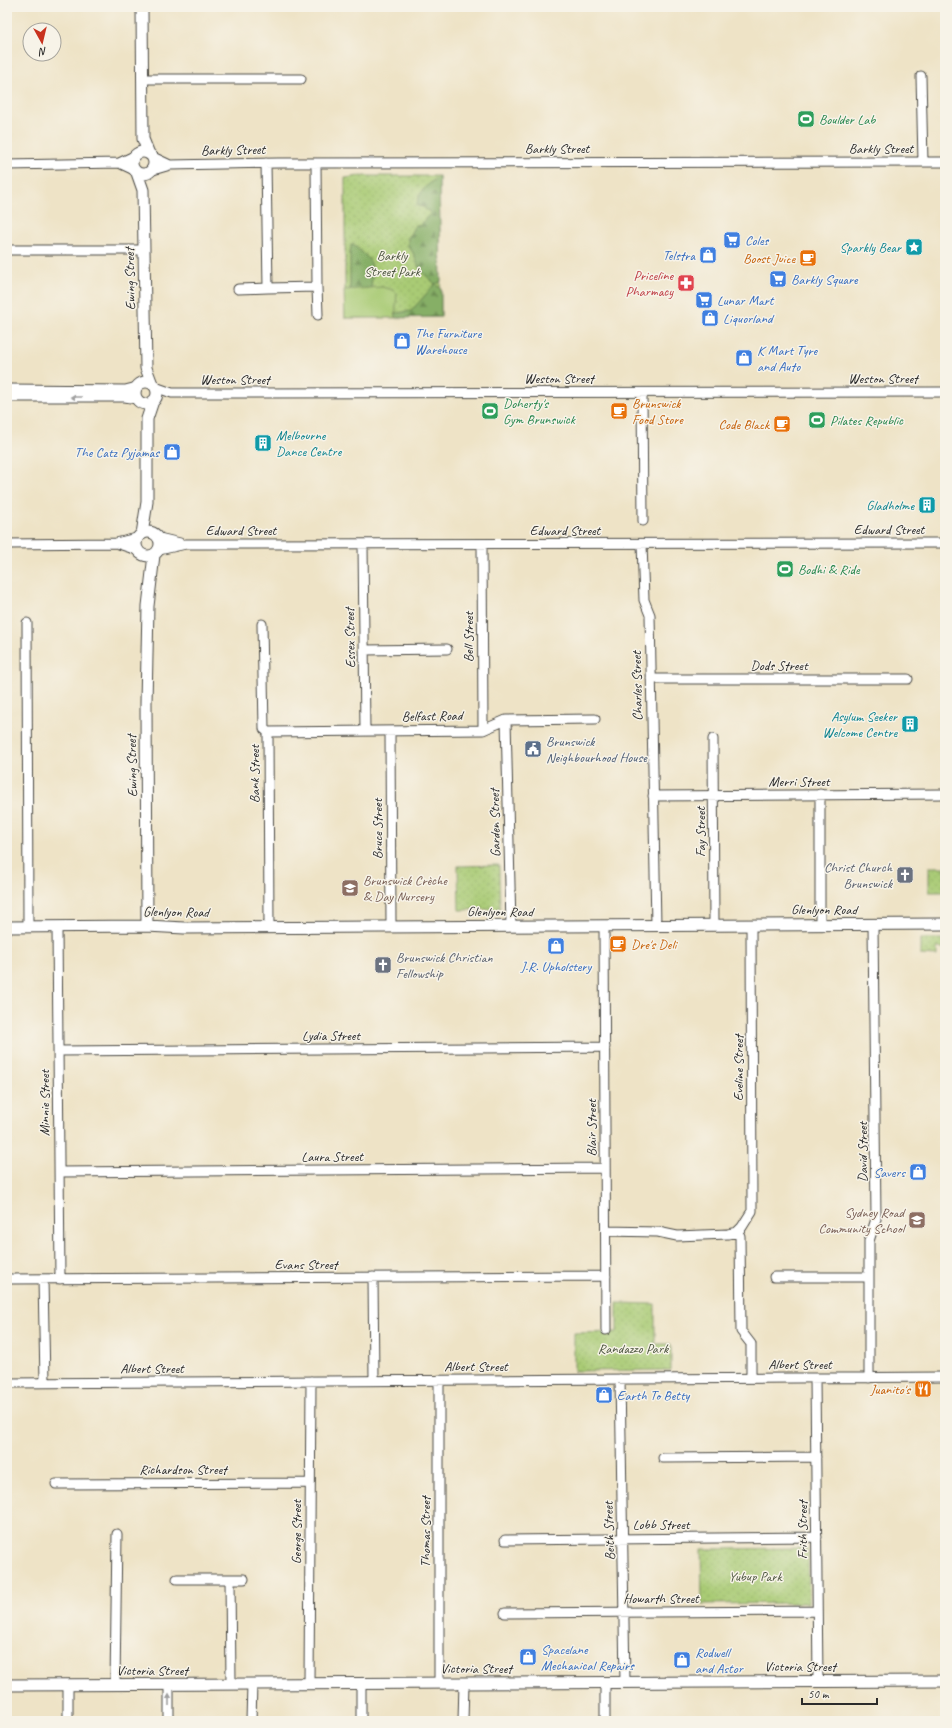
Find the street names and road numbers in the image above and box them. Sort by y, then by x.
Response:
street label: Barkly Street [525,140,591,157]
street label: Barkly Street [849,140,915,157]
street label: Barkly Street [201,141,267,159]
street label: Ewing Street [121,245,139,310]
street label: Weston Street [524,370,596,387]
street label: Weston Street [848,370,920,387]
street label: Weston Street [200,371,272,388]
street label: Edward Street [854,521,926,538]
street label: Edward Street [206,522,278,539]
street label: Edward Street [530,522,602,539]
street label: Essex Street [341,605,359,668]
street label: Bell Street [460,610,477,662]
street label: Charles Street [628,650,646,721]
street label: Dods Street [750,657,809,674]
street label: Belfast Road [401,707,465,725]
street label: Ewing Street [123,732,141,797]
street label: Bank Street [246,743,263,803]
street label: Merri Street [769,773,831,790]
street label: Garden Street [486,786,504,857]
street label: Bruce Street [369,797,386,859]
street label: Fay Street [692,806,709,857]
street label: Glenlyon Road [791,901,859,918]
street label: Glenlyon Road [143,903,212,921]
street label: Glenlyon Road [467,903,535,920]
street label: Lydia Street [302,1027,361,1044]
street label: Eveline Street [730,1033,747,1101]
street label: Minnie Street [36,1069,53,1136]
street label: Blair Street [583,1098,600,1157]
street label: David Street [854,1120,871,1182]
street label: Laura Street [301,1148,364,1165]
street label: Evans Street [275,1256,340,1273]
street label: Albert Street [768,1356,833,1373]
street label: Albert Street [444,1358,509,1375]
street label: Albert Street [120,1360,185,1377]
street label: Richardson Street [139,1461,229,1478]
street label: Thomas Street [417,1494,434,1567]
street label: George Street [288,1498,305,1564]
street label: Frith Street [794,1498,811,1559]
street label: Beith Street [599,1500,619,1561]
street label: Lobb Street [633,1516,691,1533]
street label: Howarth Street [623,1590,700,1607]
street label: Victoria Street [764,1658,838,1675]
street label: Victoria Street [440,1660,514,1677]
street label: Victoria Street [116,1662,190,1679]

